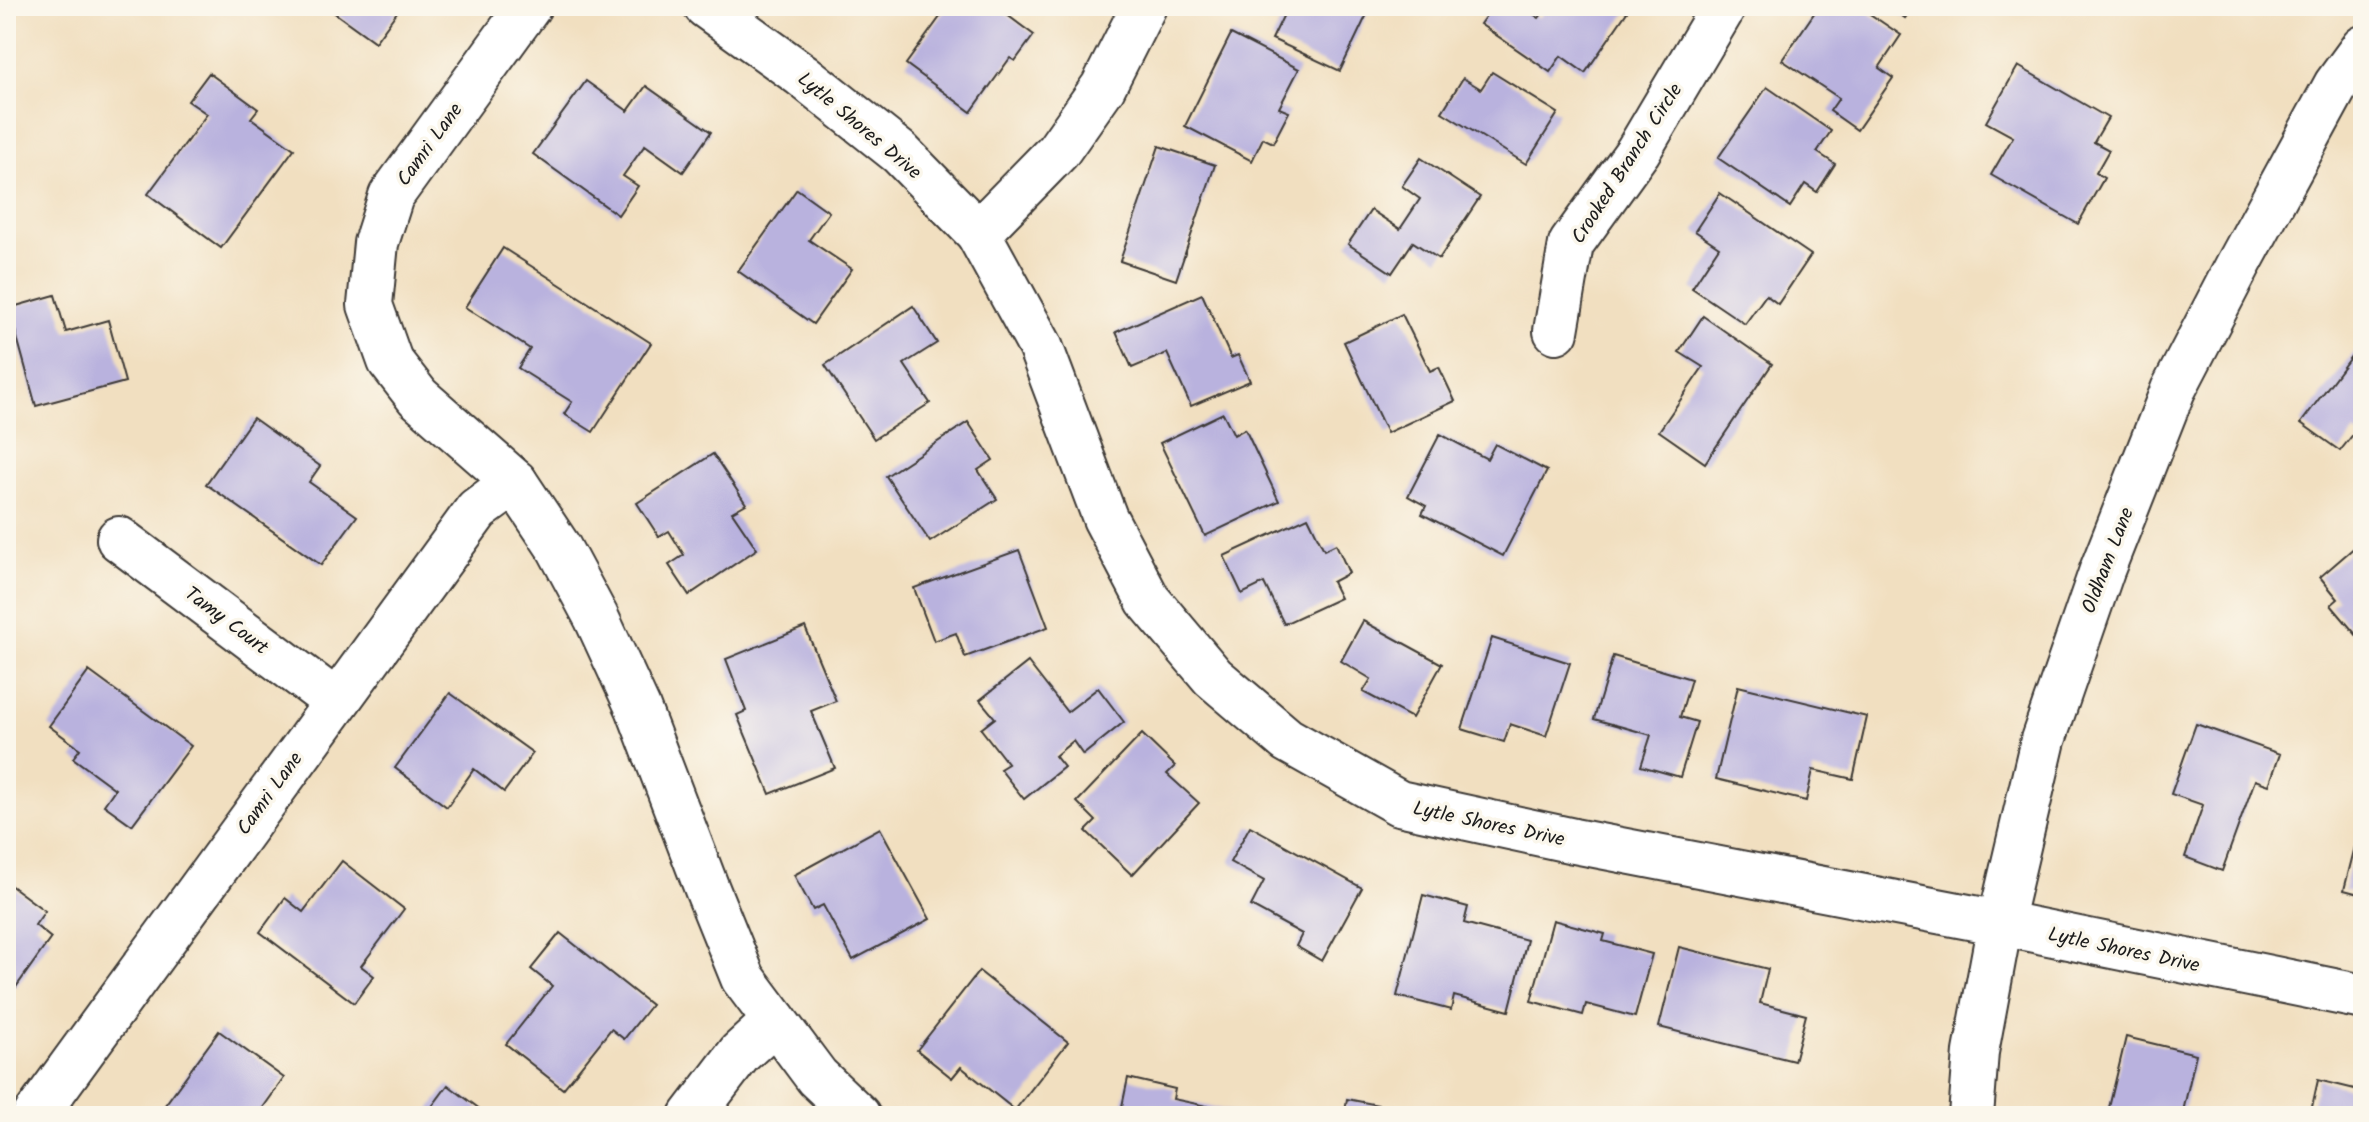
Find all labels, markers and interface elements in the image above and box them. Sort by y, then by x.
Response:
street label: Lytle Shores Drive [789,65,928,188]
street label: Crooked Branch Circle [1564,77,1692,251]
street label: Camri Lane [389,97,472,194]
street label: Oldham Lane [2074,503,2144,618]
street label: Tamy Court [177,579,275,664]
street label: Camri Lane [229,746,312,843]
street label: Lytle Shores Drive [1410,793,1567,857]
street label: Lytle Shores Drive [2045,919,2202,983]

